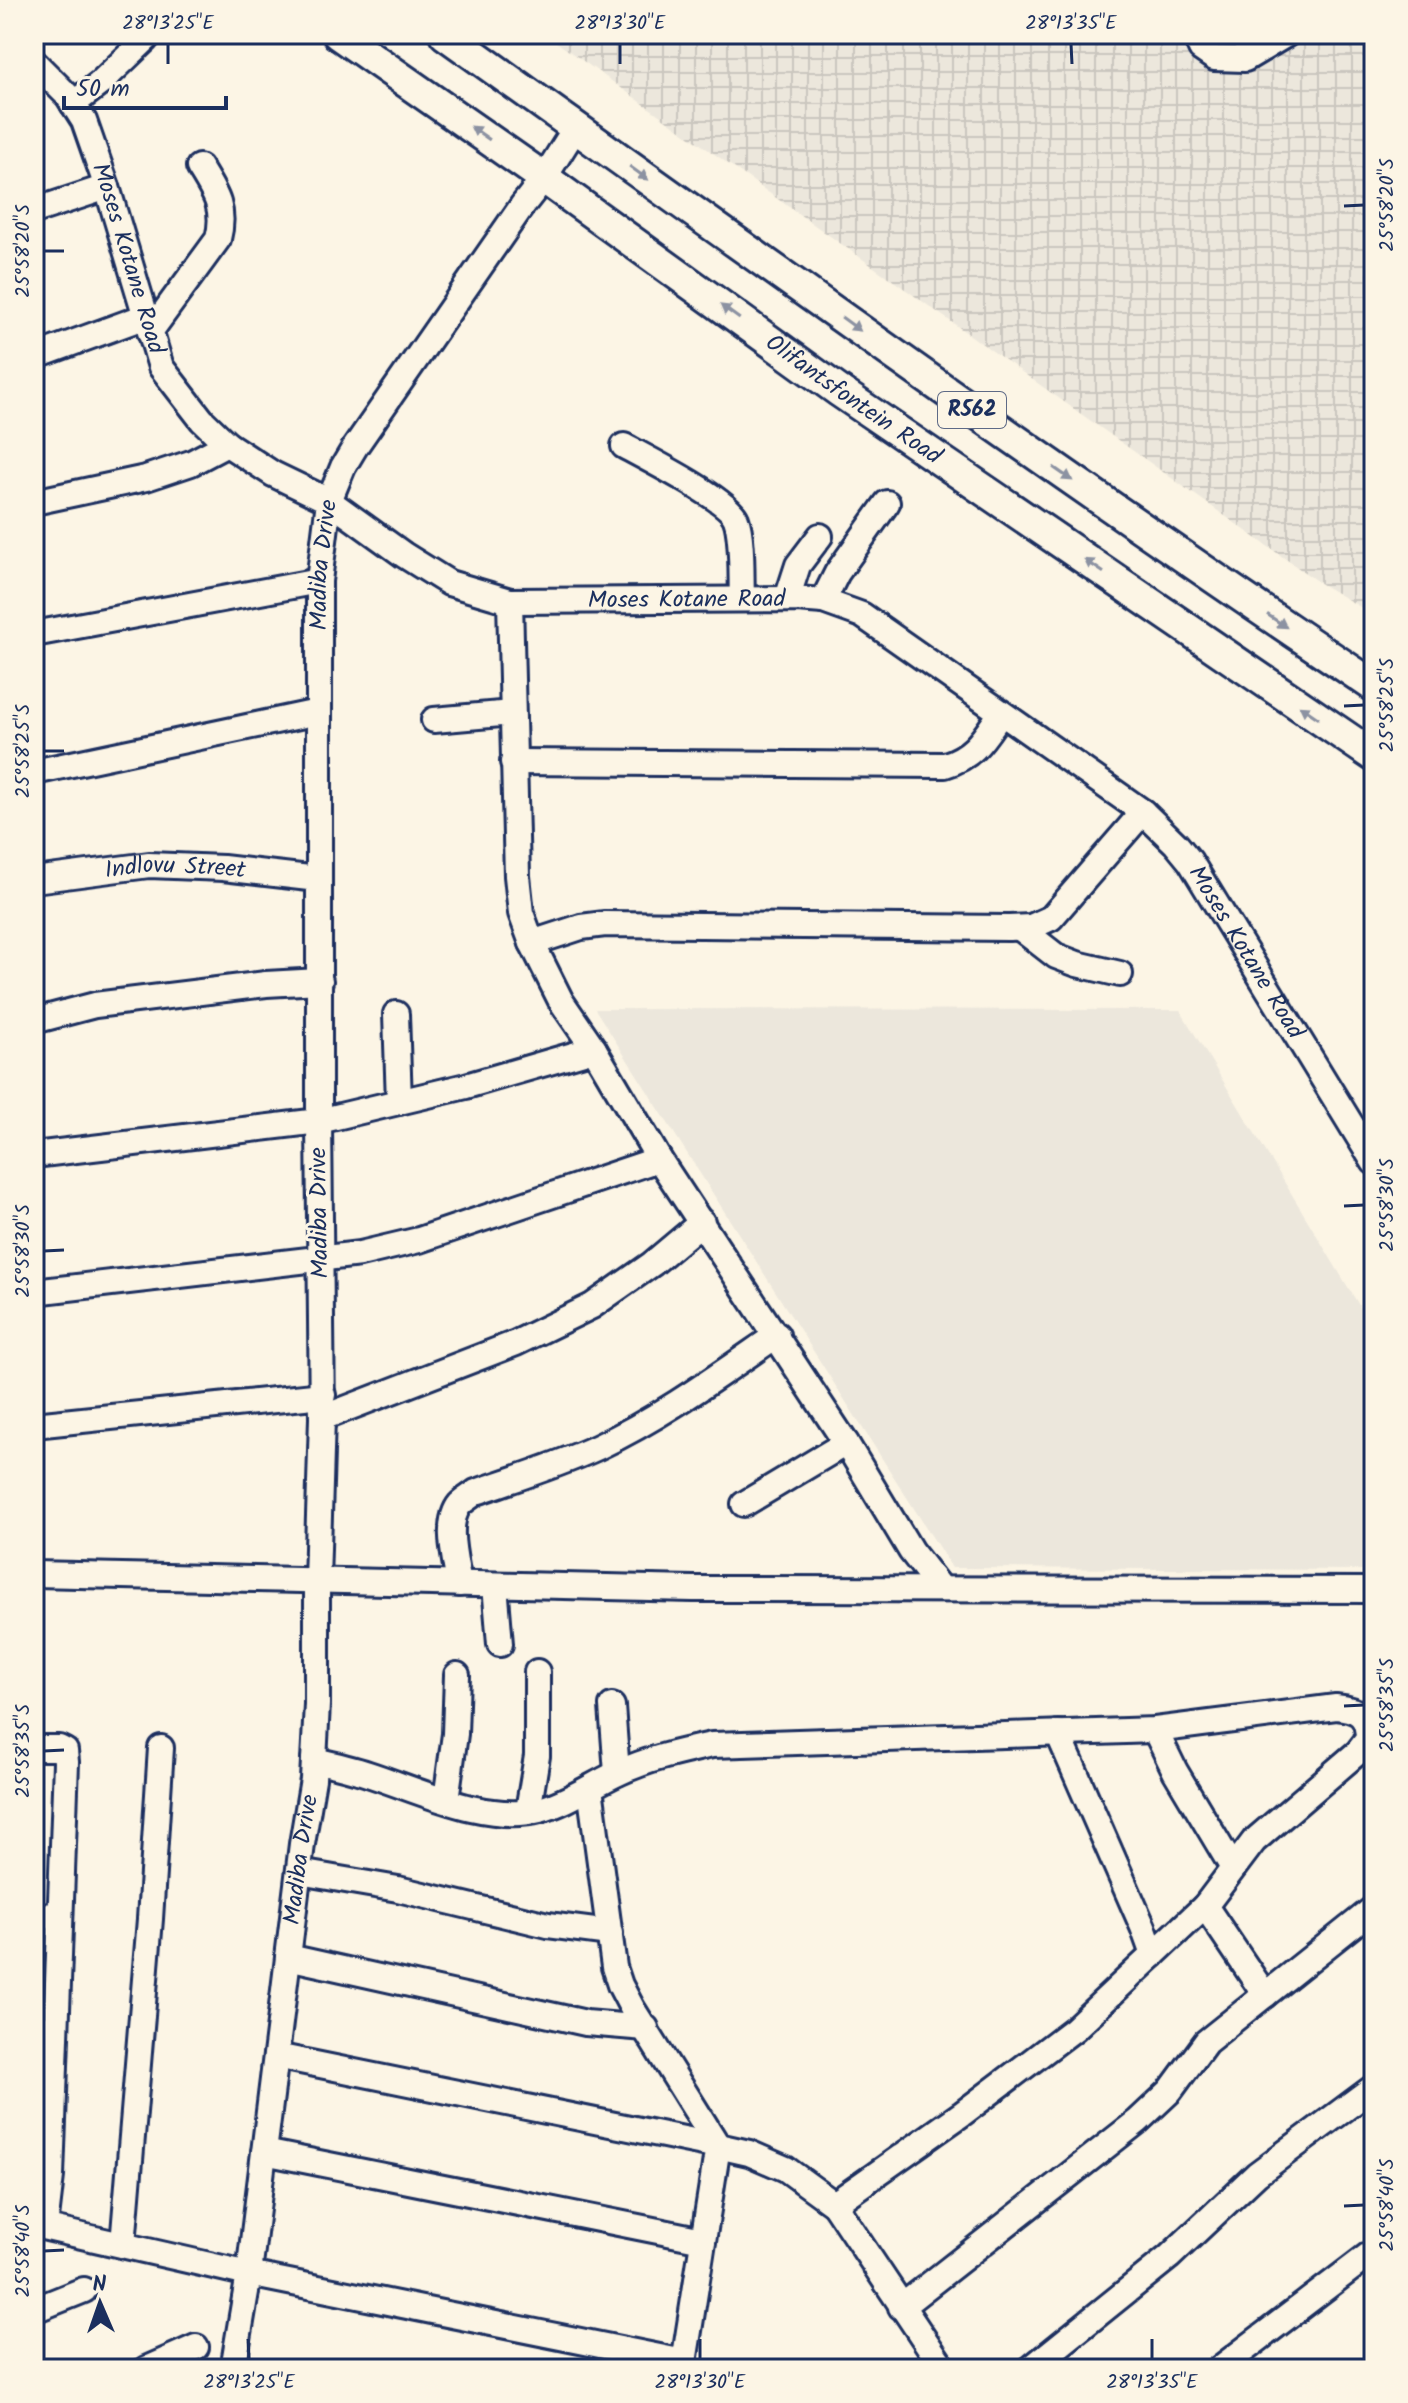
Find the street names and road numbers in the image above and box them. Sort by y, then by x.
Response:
street label: Moses Kotane Road [81,157,176,359]
street label: Olifantsfontein Road [757,324,951,476]
road number: R562 [938,392,1006,428]
street label: Madiba Drive [299,497,349,630]
street label: Moses Kotane Road [588,580,787,620]
street label: Indlovu Street [102,845,248,890]
street label: Moses Kotane Road [1178,858,1315,1048]
street label: Madiba Drive [299,1147,341,1279]
street label: Madiba Drive [273,1791,330,1927]

